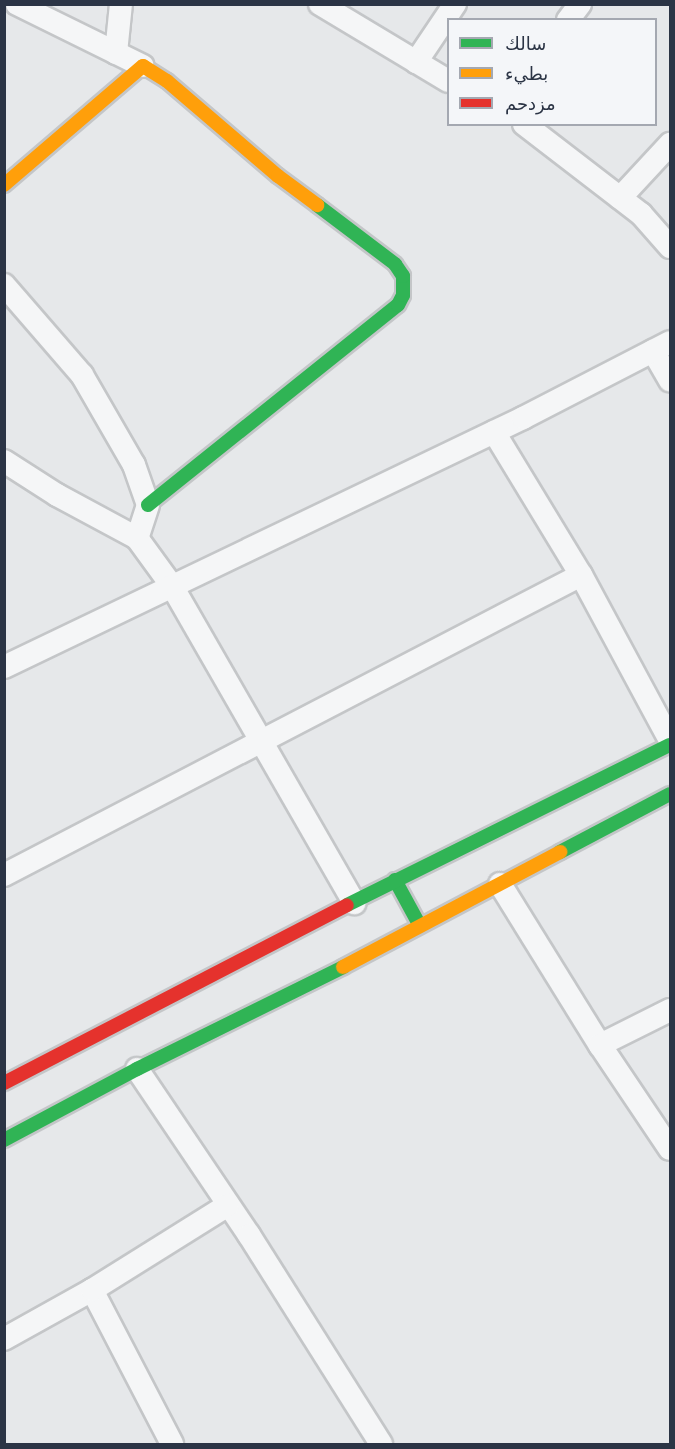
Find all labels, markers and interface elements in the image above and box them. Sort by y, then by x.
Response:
legend [447,18,657,126]
text: سالك [505,33,546,54]
text: بطيء [505,63,548,84]
text: مزدحم [505,93,556,114]

